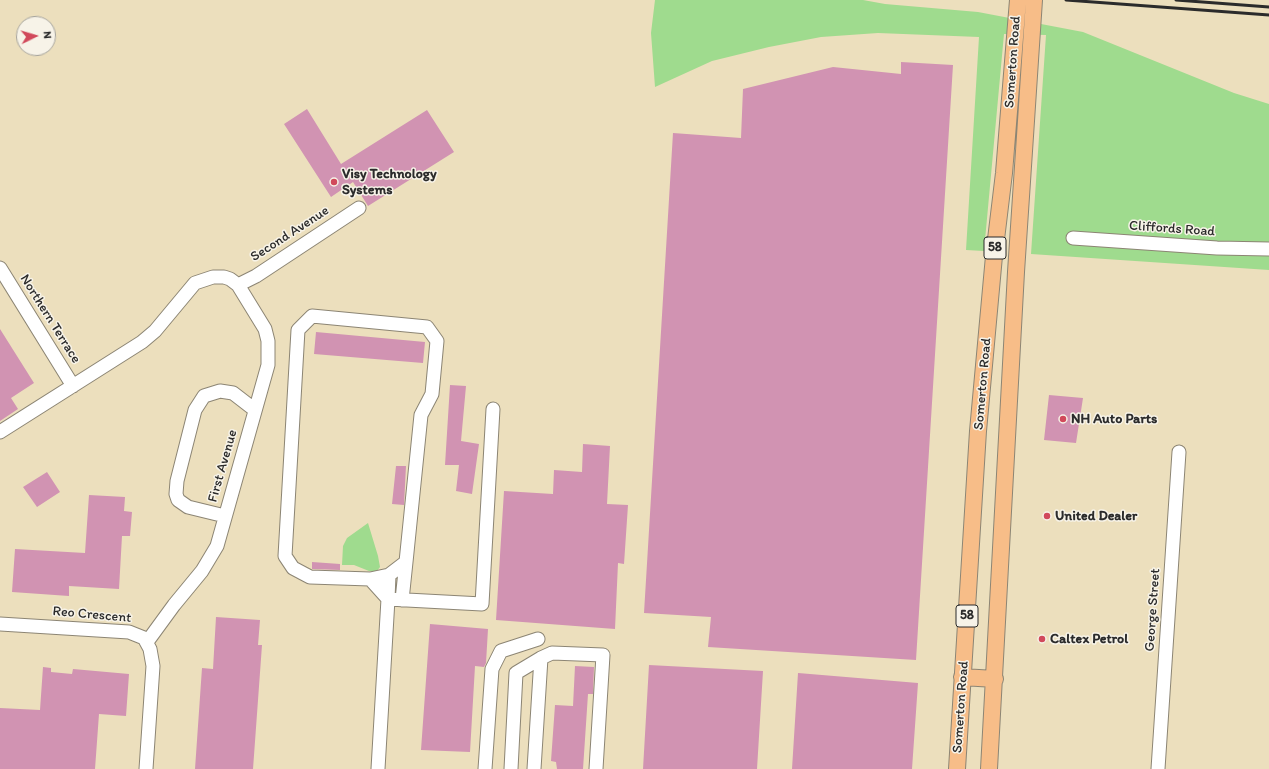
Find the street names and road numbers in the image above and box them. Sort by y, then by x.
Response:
street label: Somerton Road [1001,15,1025,109]
street label: Second Avenue [248,202,332,266]
street label: Cliffords Road [1128,218,1216,240]
road number: 58 [984,237,1006,259]
street label: Northern Terrace [16,271,84,367]
street label: Somerton Road [971,337,995,431]
street label: First Avenue [205,428,241,504]
street label: George Street [1142,568,1164,652]
street label: Reo Crescent [52,603,132,627]
road number: 58 [956,605,978,627]
street label: Somerton Road [949,660,973,754]

